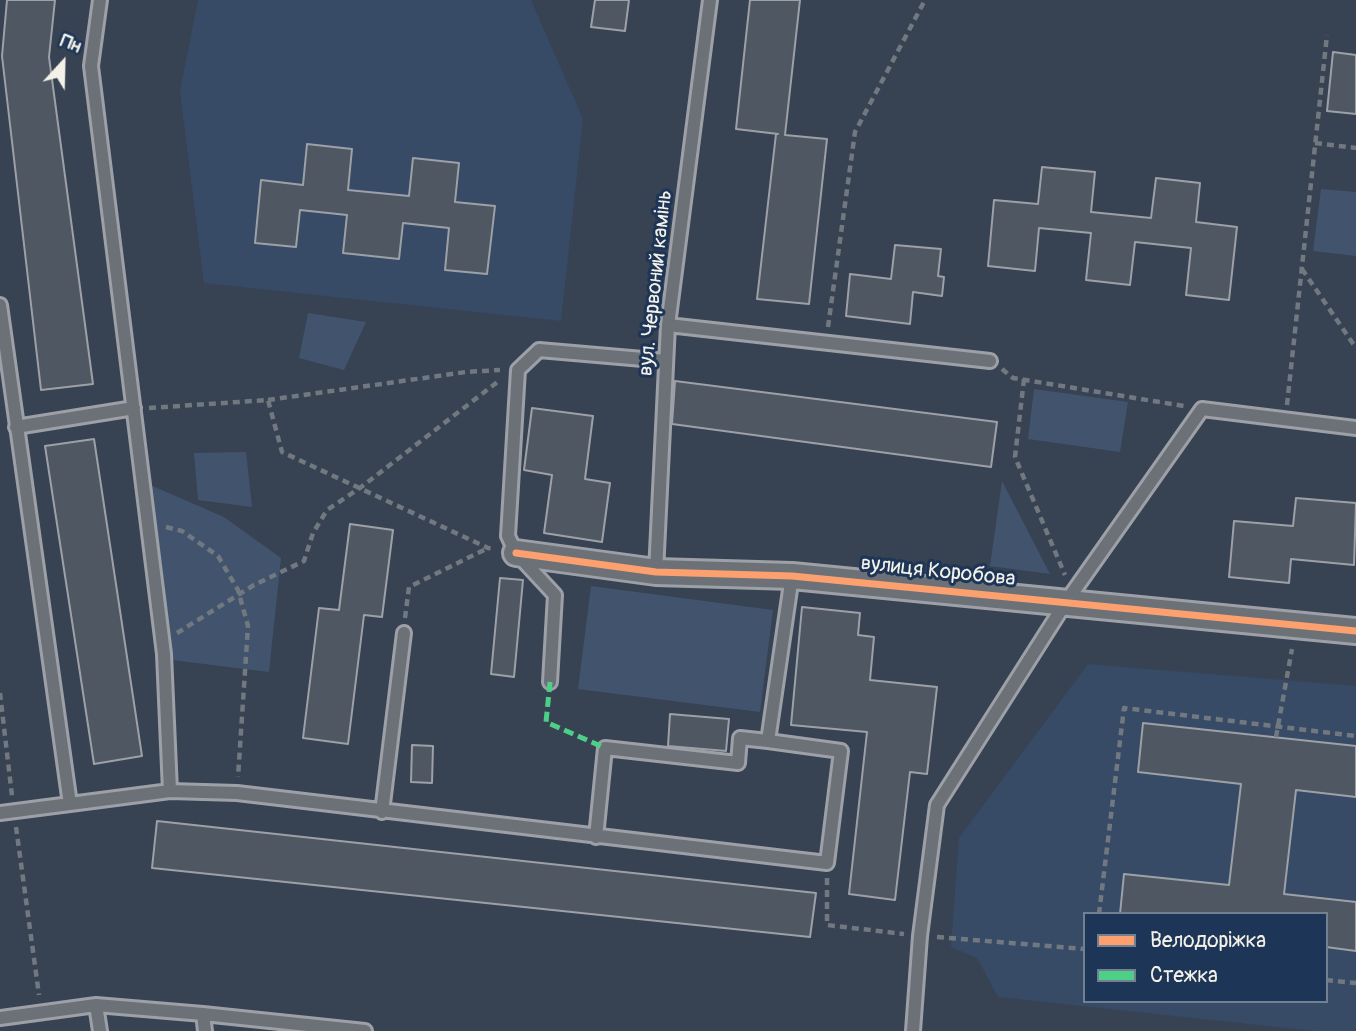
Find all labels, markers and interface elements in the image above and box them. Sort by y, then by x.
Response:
north arrow [28,28,98,98]
text: Пн [57,28,85,59]
street label: вул. Червоний камінь [634,189,678,377]
street label: вулиця Коробова [859,551,1017,593]
legend [1083,912,1328,1003]
text: Велодоріжка [1150,927,1266,954]
text: Стежка [1150,962,1218,989]

